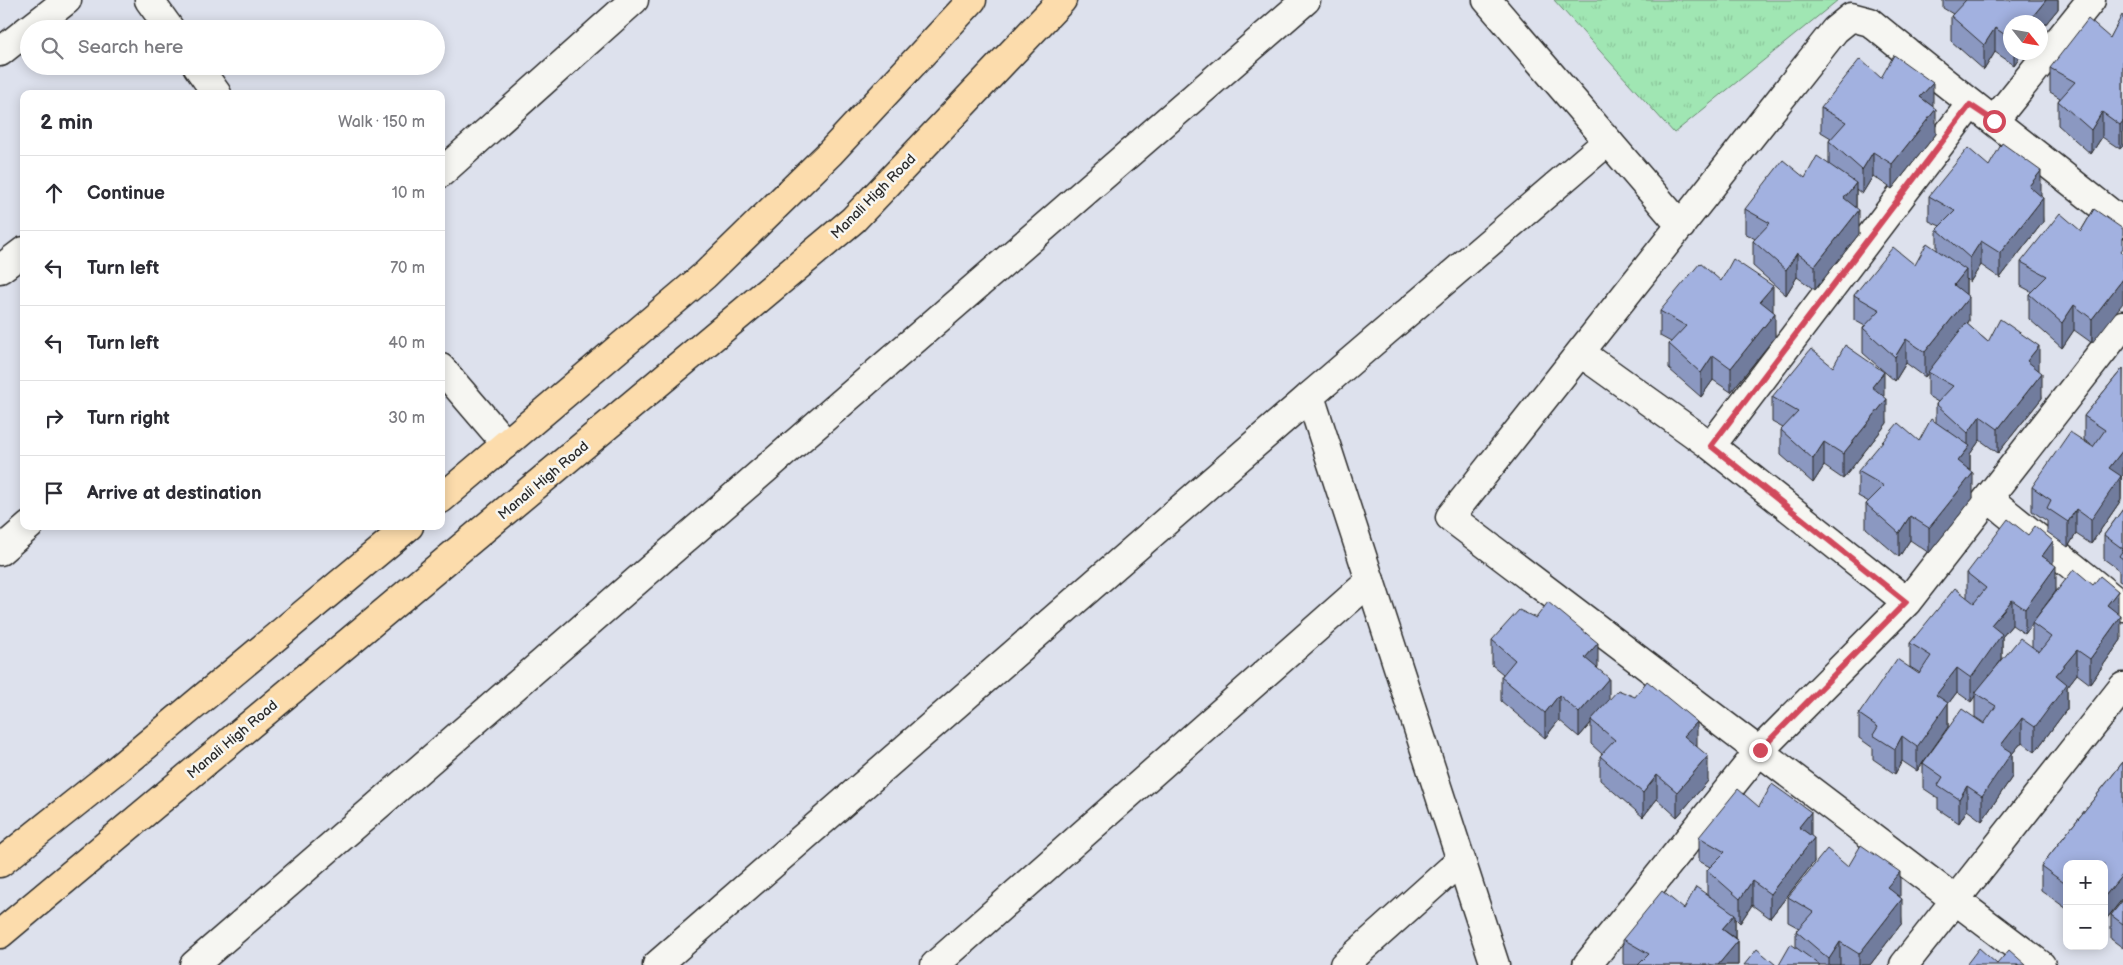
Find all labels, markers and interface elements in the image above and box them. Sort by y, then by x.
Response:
north arrow [2003,15,2048,60]
search box [20,20,445,75]
icon: search [38,34,66,62]
text: Search here [78,36,183,59]
text: 2 min [40,110,93,135]
route start [1983,110,2006,133]
text: Walk · 150 m [338,113,425,132]
street label: Manali High Road [827,150,919,242]
icon: ahead [40,179,68,207]
text: Continue [87,182,165,205]
text: 10 m [392,184,425,203]
icon: left [40,254,68,282]
text: Turn left [87,257,159,280]
text: 70 m [390,259,425,278]
icon: left [40,329,68,357]
text: Turn left [87,332,159,355]
text: 40 m [388,334,425,353]
icon: right [40,404,68,432]
text: Turn right [87,407,170,430]
text: 30 m [388,409,425,428]
street label: Manali High Road [495,438,592,523]
icon: arrive [40,479,68,507]
text: Arrive at destination [87,482,262,505]
street label: Manali High Road [184,697,281,782]
route end [1749,739,1772,762]
map controls [2063,860,2108,950]
button: + [2063,860,2108,905]
button: − [2063,905,2108,950]

